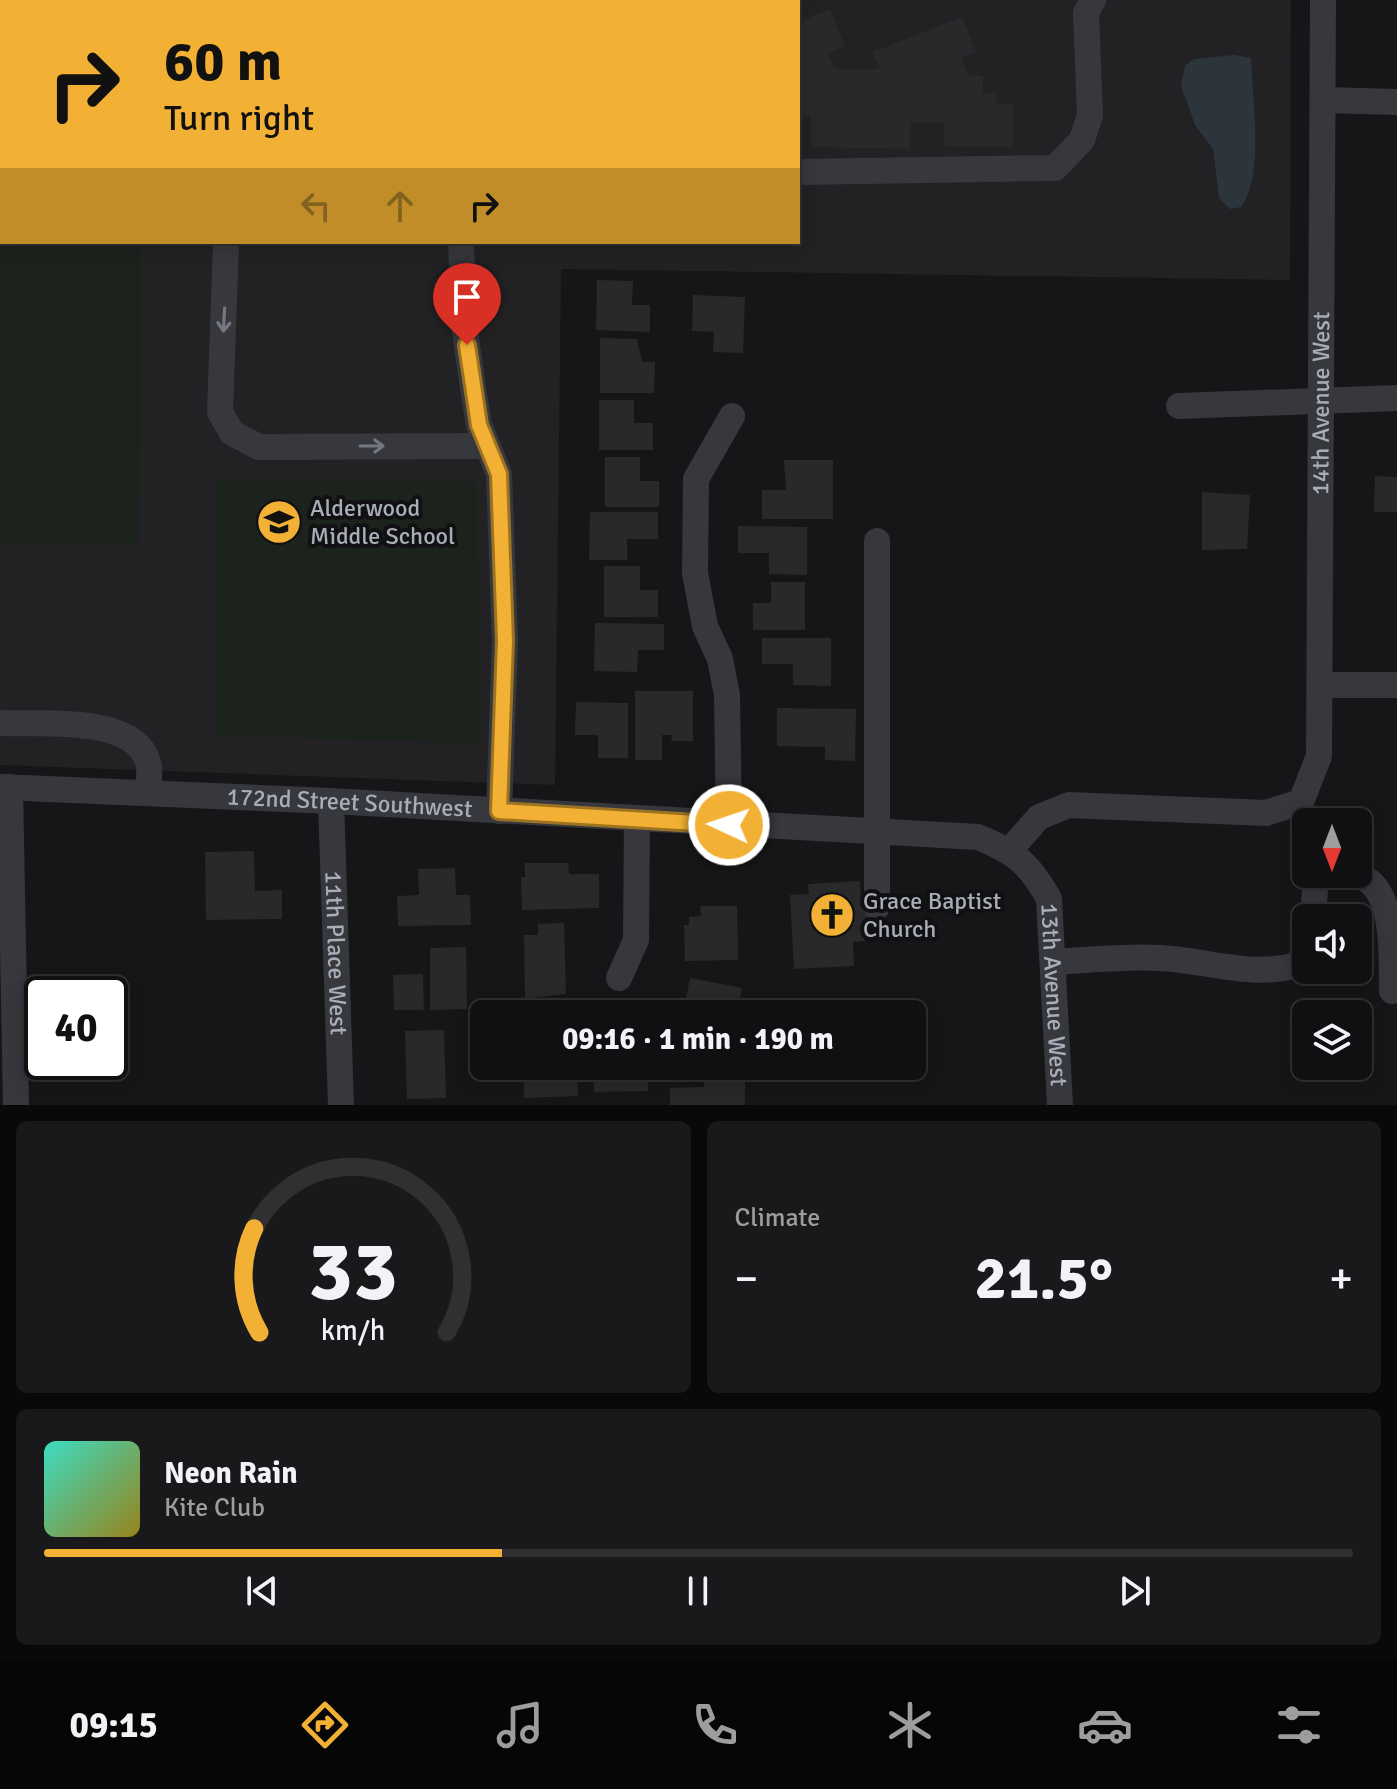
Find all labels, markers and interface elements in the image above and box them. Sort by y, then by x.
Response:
text: 60 m [164,27,282,96]
icon: right [32,32,136,136]
text: Turn right [164,96,314,141]
icon: left [294,184,338,228]
icon: ahead [378,184,422,228]
icon: right [462,184,506,228]
pin [433,263,501,345]
icon: arrive [445,275,489,319]
one-way arrow [216,306,231,333]
street label: 14th Avenue West [1305,312,1336,495]
one-way arrow [358,438,385,454]
place label: Alderwood Middle School [310,493,455,551]
school or university icon: Alderwood Middle School [255,498,303,546]
street label: 172nd Street Southwest [226,782,473,824]
position arrow [687,783,771,867]
north arrow [1292,808,1372,888]
map controls [1292,808,1372,1080]
street label: 11th Place West [318,870,354,1036]
place label: Grace Baptist Church [863,886,1001,944]
church icon: Grace Baptist Church [808,891,856,939]
street label: 13th Avenue West [1034,902,1074,1087]
button: sound [1292,904,1372,984]
speed limit sign: 40 [24,976,128,1080]
button: layers [1292,1000,1372,1080]
text: 09:16 · 1 min · 190 m [562,1021,834,1058]
text: Climate [735,1202,820,1234]
text: 33 [308,1221,398,1323]
text: 21.5° [975,1242,1113,1316]
text: − [735,1252,758,1306]
text: + [1329,1252,1353,1306]
text: km/h [321,1313,386,1348]
text: Neon Rain [164,1455,298,1492]
text: Kite Club [164,1492,265,1524]
icon: previous [240,1569,284,1613]
icon: pause [676,1569,720,1613]
icon: next [1113,1569,1157,1613]
icon: directions [297,1697,353,1753]
icon: music [492,1697,548,1753]
icon: phone [687,1697,743,1753]
icon: climate [882,1697,938,1753]
icon: car [1077,1697,1133,1753]
icon: filters [1271,1697,1327,1753]
text: 09:15 [69,1703,158,1748]

